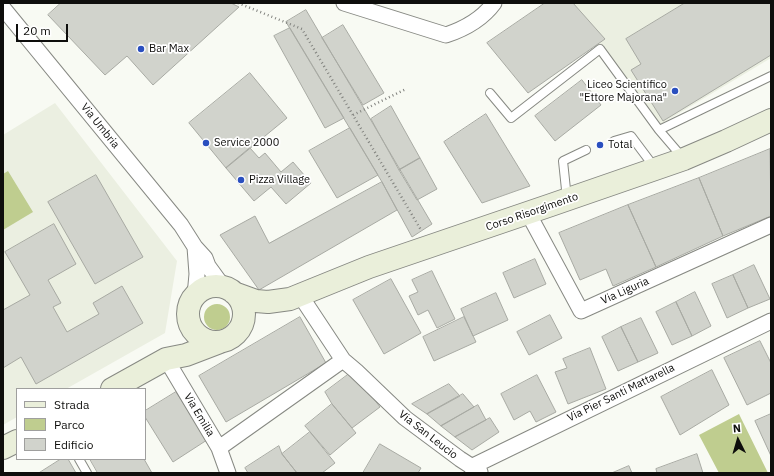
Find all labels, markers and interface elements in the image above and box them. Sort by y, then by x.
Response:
scale bar [18,16,70,42]
text: 20 m [23,23,51,38]
place label: Bar Max [149,42,189,56]
marker: Bar Max [136,44,146,54]
place label: Liceo Scientifico "Ettore Majorana" [579,78,667,104]
marker: Liceo Scientifico "Ettore Majorana" [670,86,680,96]
street label: Via Umbria [78,101,122,151]
place label: Service 2000 [214,136,279,150]
marker: Service 2000 [201,138,211,148]
place label: Total [608,138,632,152]
marker: Total [595,140,605,150]
place label: Pizza Village [249,173,310,187]
marker: Pizza Village [236,175,246,185]
street label: Corso Risorgimento [484,190,580,234]
street label: Via Liguria [599,275,651,307]
street label: Via Pier Santi Mattarella [565,361,677,425]
legend [16,388,146,460]
street label: Via Emilia [181,391,217,439]
text: Strada [54,397,89,412]
street label: Via San Leucio [396,408,460,462]
text: Parco [54,417,85,432]
north arrow [718,420,758,460]
text: N [732,421,742,435]
text: Edificio [54,437,93,452]

